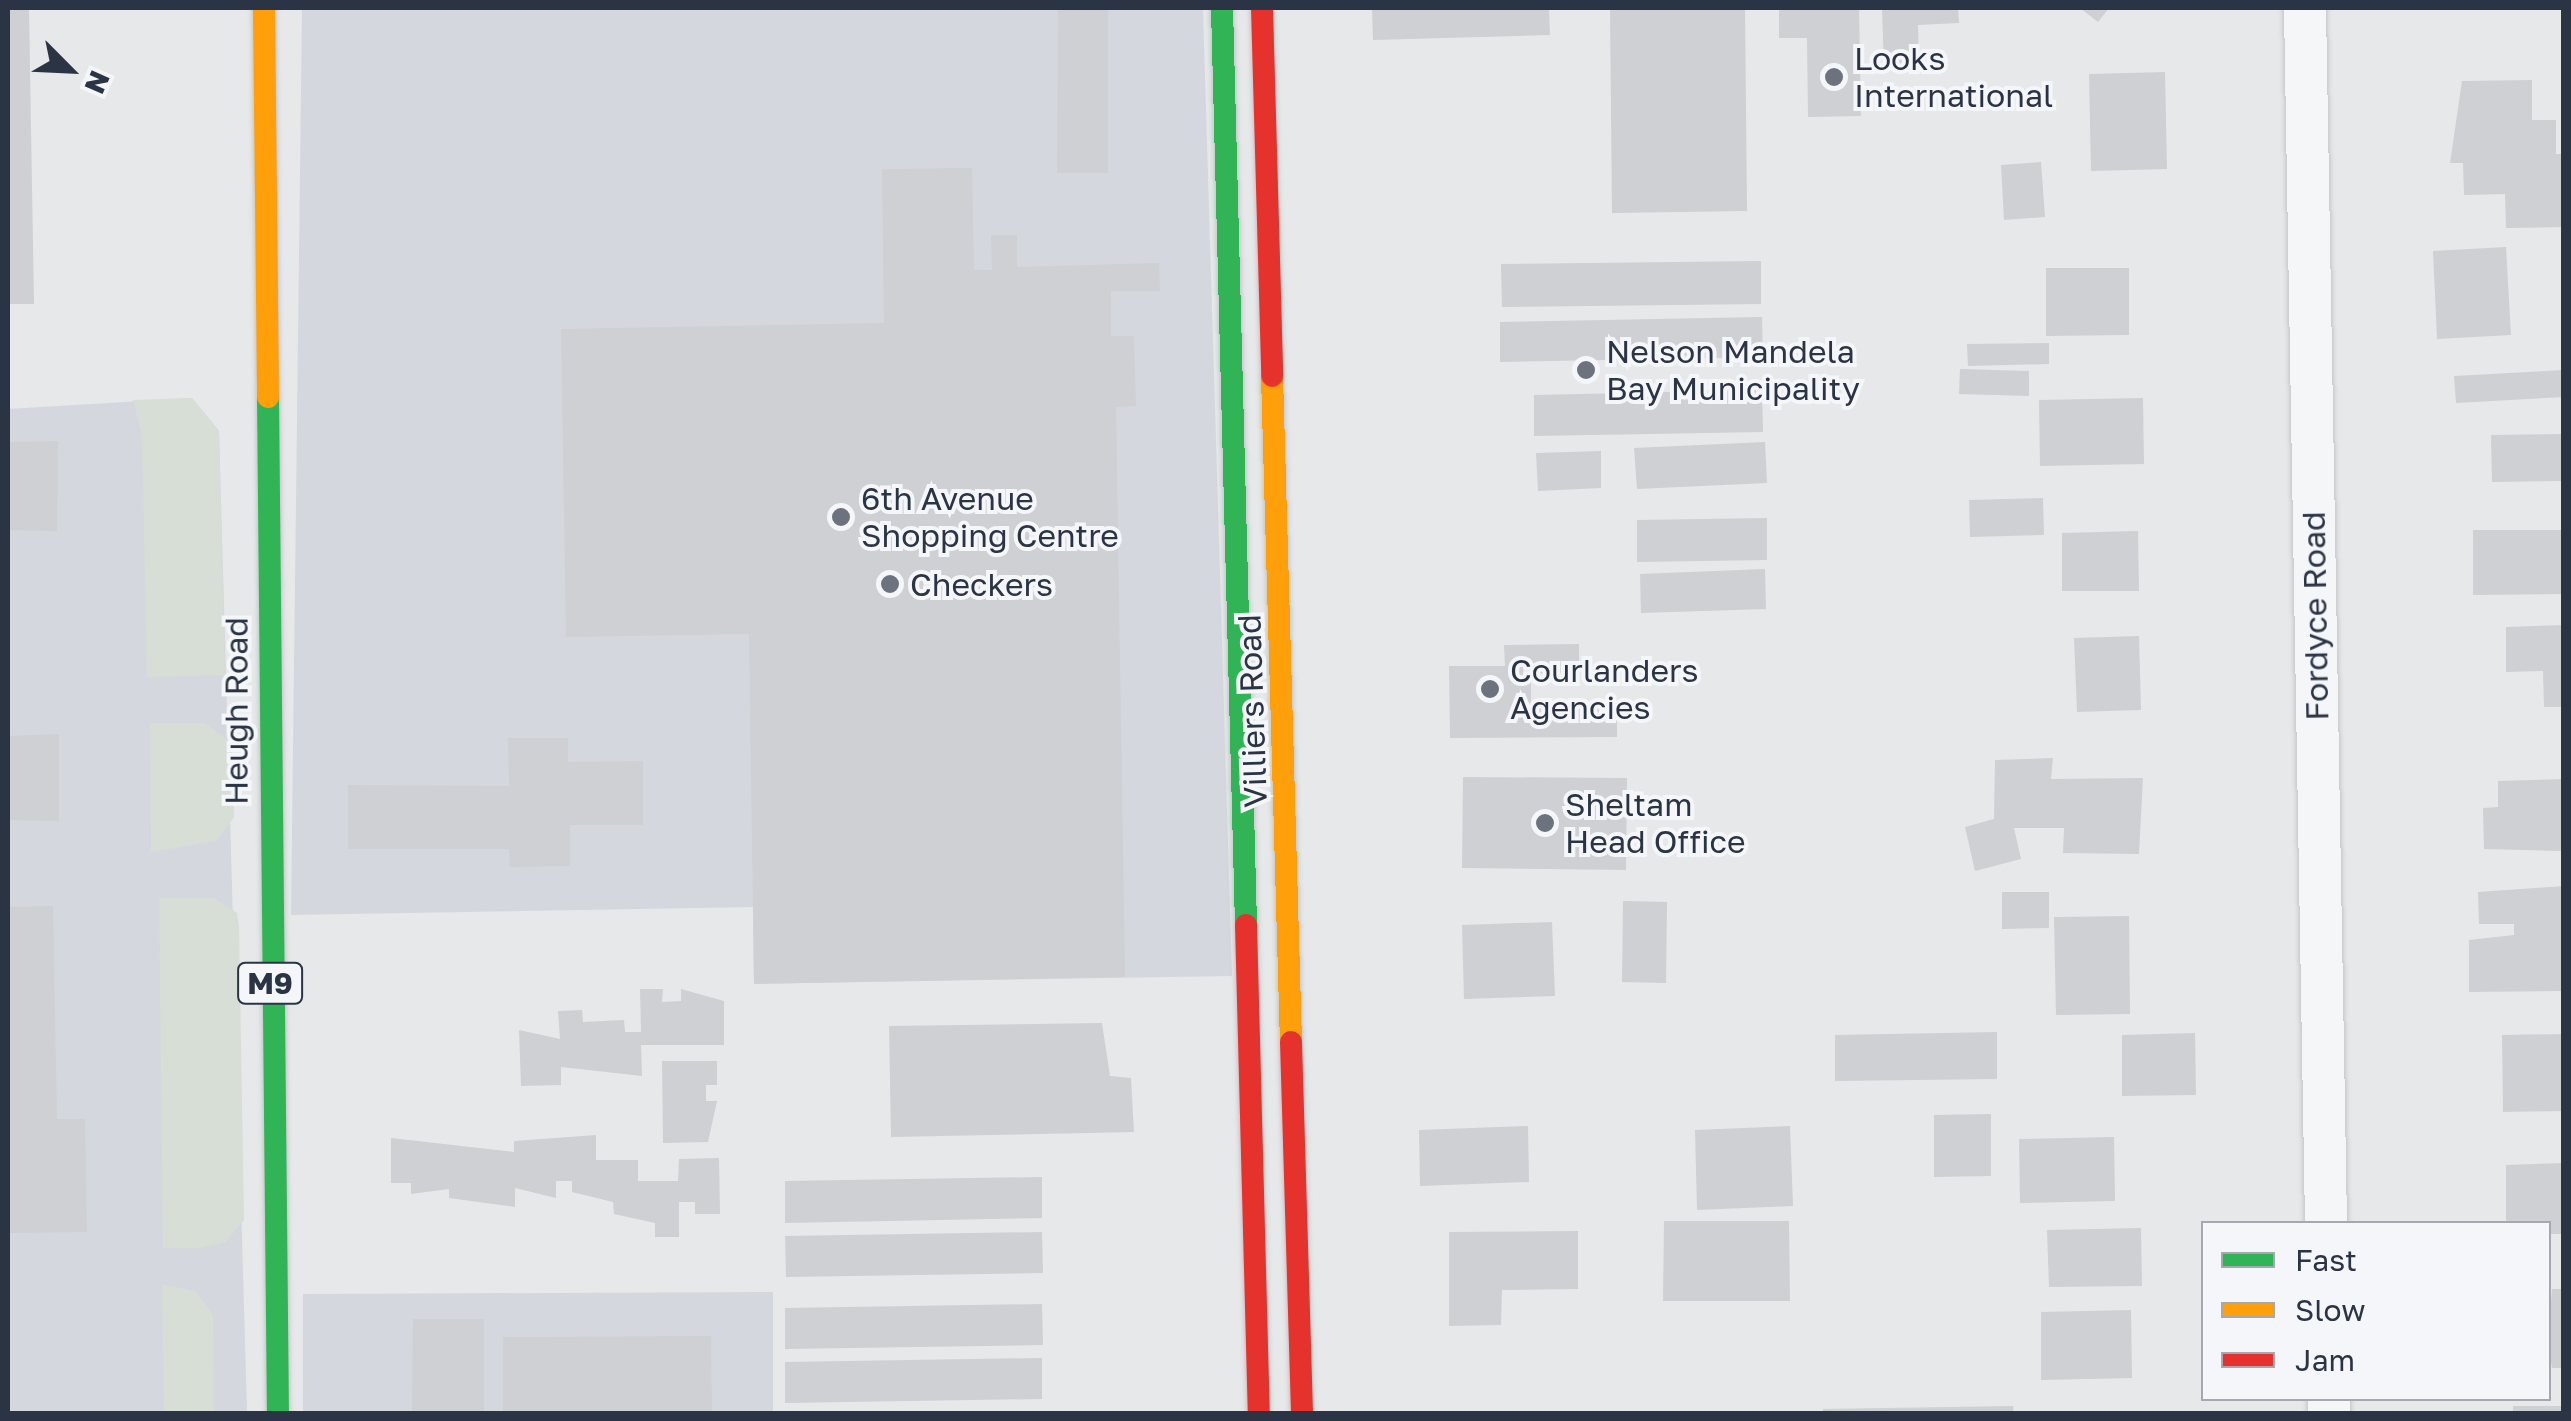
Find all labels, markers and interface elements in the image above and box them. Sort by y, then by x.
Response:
north arrow [20,20,120,120]
place label: Looks International [1854,40,2053,115]
text: N [78,66,117,99]
marker: Looks International [1823,66,1845,88]
place label: Nelson Mandela Bay Municipality [1606,333,1860,408]
marker: Nelson Mandela Bay Municipality [1575,359,1597,381]
place label: 6th Avenue Shopping Centre [861,480,1119,555]
marker: 6th Avenue Shopping Centre [830,506,852,528]
street label: Fordyce Road [2294,511,2336,721]
place label: Checkers [910,565,1053,603]
marker: Checkers [879,573,901,595]
street label: Villiers Road [1229,614,1275,808]
street label: Heugh Road [217,617,255,805]
place label: Courlanders Agencies [1510,652,1698,727]
marker: Courlanders Agencies [1479,678,1501,700]
place label: Sheltam Head Office [1565,786,1746,861]
marker: Sheltam Head Office [1534,812,1556,834]
road number: M9 [235,958,305,1008]
legend [2201,1221,2551,1401]
text: Fast [2295,1242,2357,1278]
text: Slow [2295,1292,2366,1328]
text: Jam [2295,1342,2355,1378]

